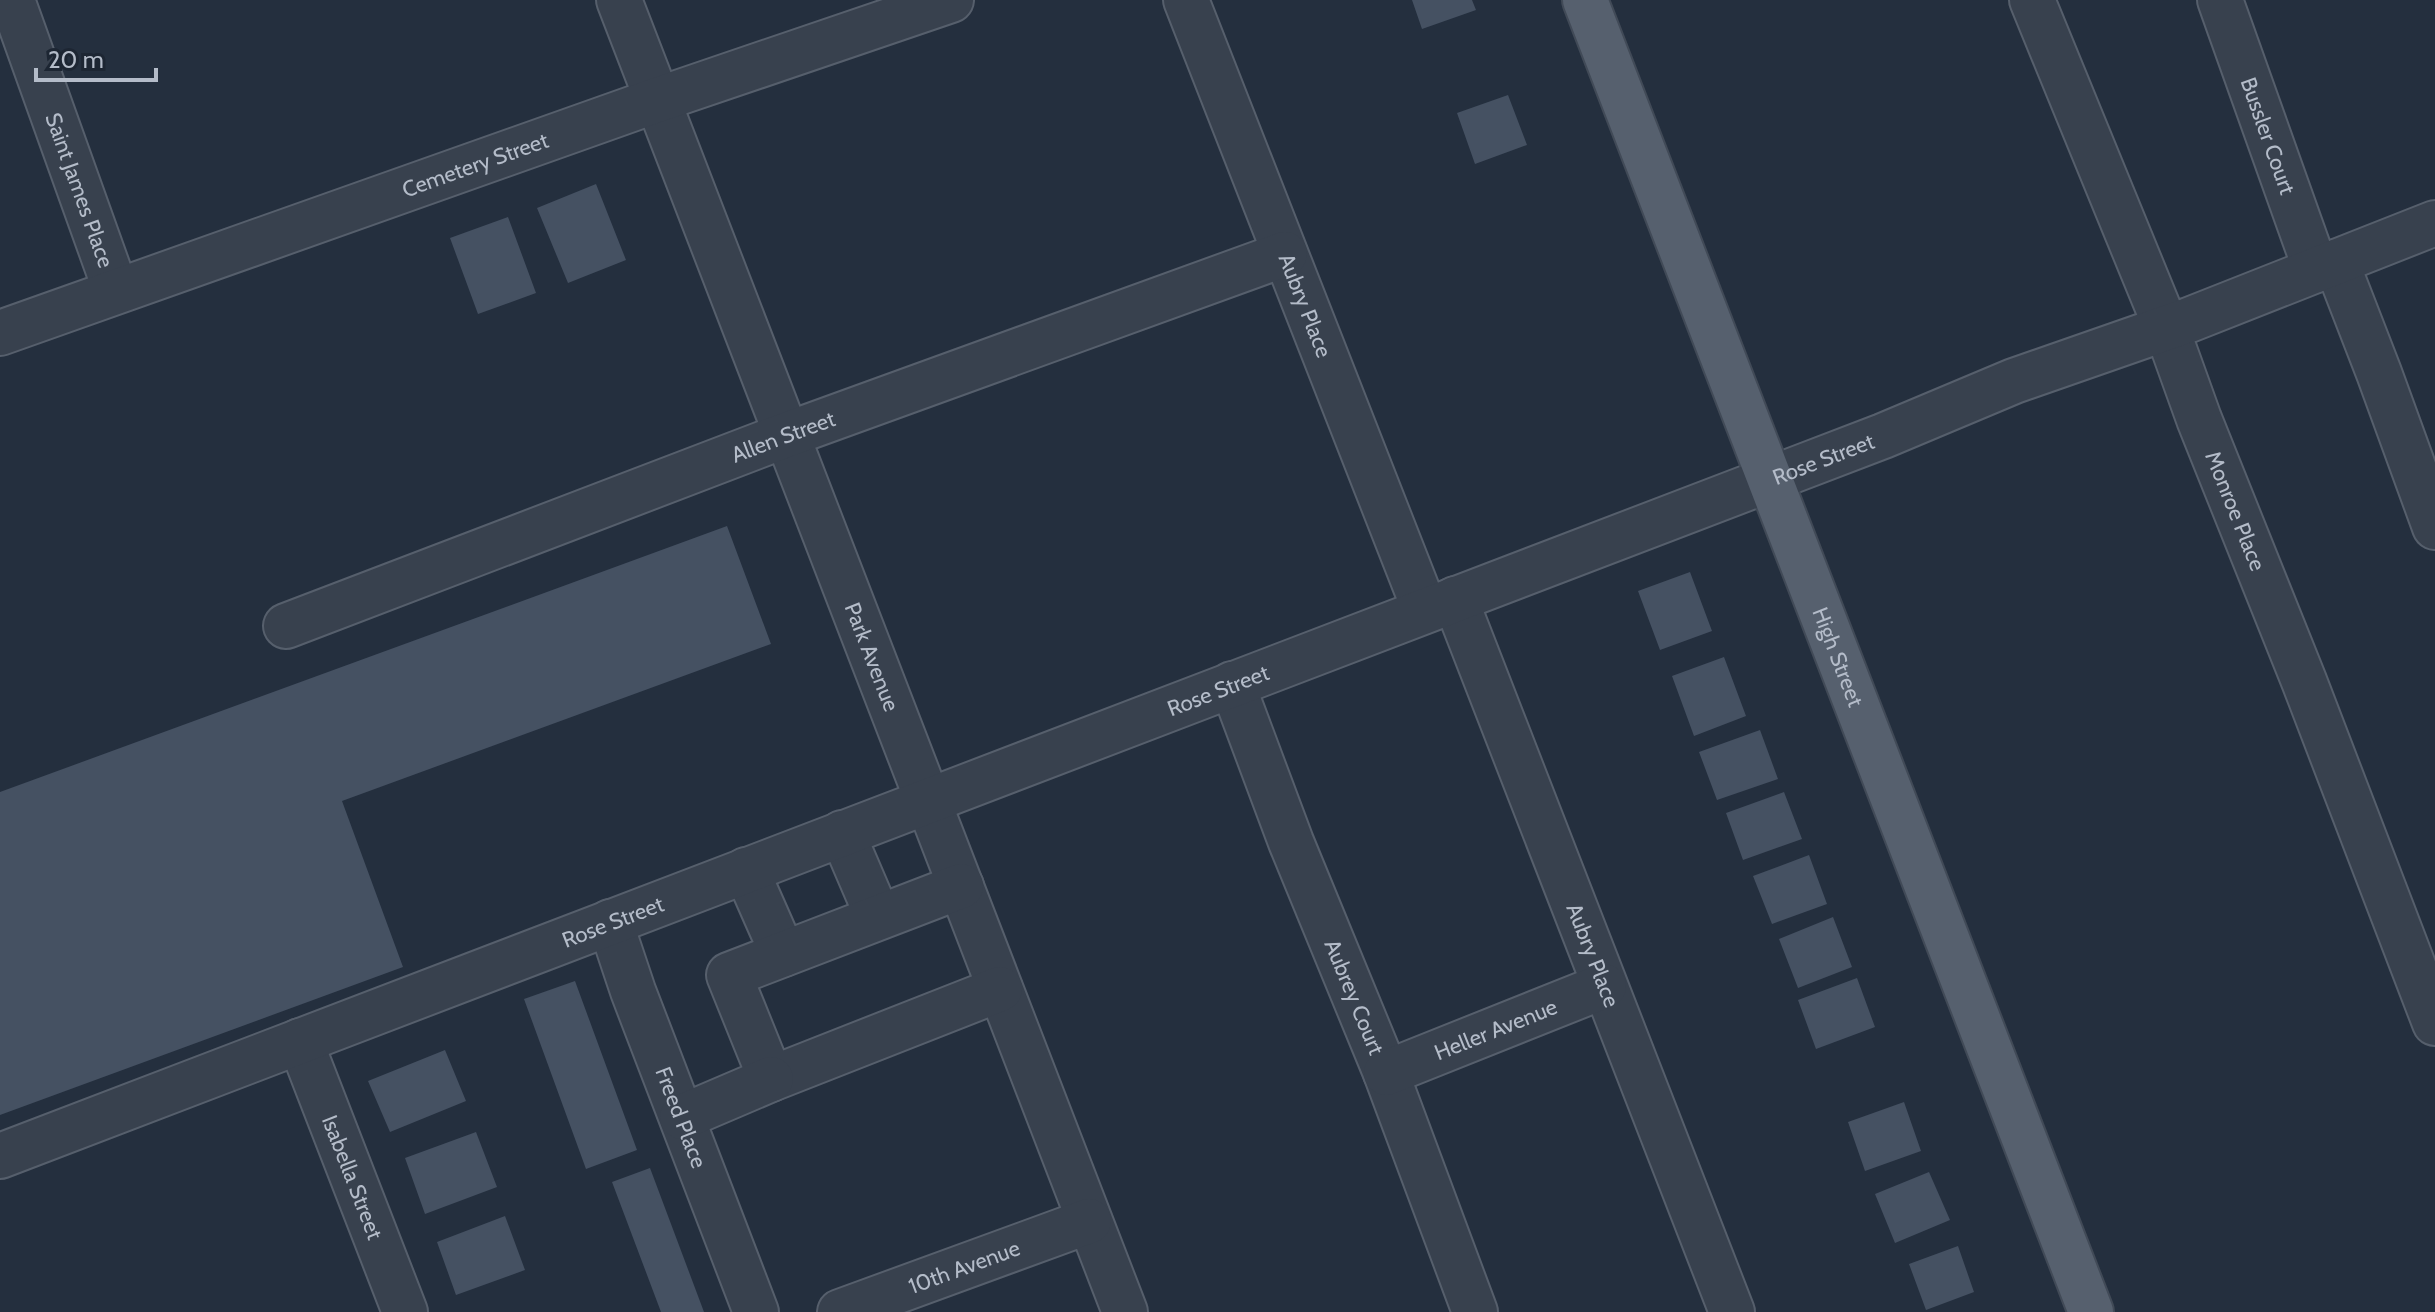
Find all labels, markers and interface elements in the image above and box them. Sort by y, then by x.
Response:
scale bar [36,32,156,82]
text: 20 m [48,45,104,74]
street label: Bussler Court [2235,74,2301,199]
street label: Saint James Place [39,109,120,271]
street label: Cemetery Street [398,126,552,203]
street label: Aubry Place [1273,250,1338,361]
street label: Allen Street [728,405,839,469]
street label: Rose Street [1769,427,1879,491]
street label: Monroe Place [2199,447,2271,575]
street label: Park Avenue [839,599,905,715]
street label: High Street [1806,603,1869,711]
street label: Rose Street [1163,659,1273,722]
street label: Rose Street [558,890,668,954]
street label: Aubry Place [1560,899,1625,1011]
street label: Aubrey Court [1318,935,1390,1059]
street label: Heller Avenue [1431,993,1561,1066]
street label: Freed Place [649,1063,713,1172]
street label: Isabella Street [316,1111,389,1244]
street label: 10th Avenue [905,1234,1024,1300]

